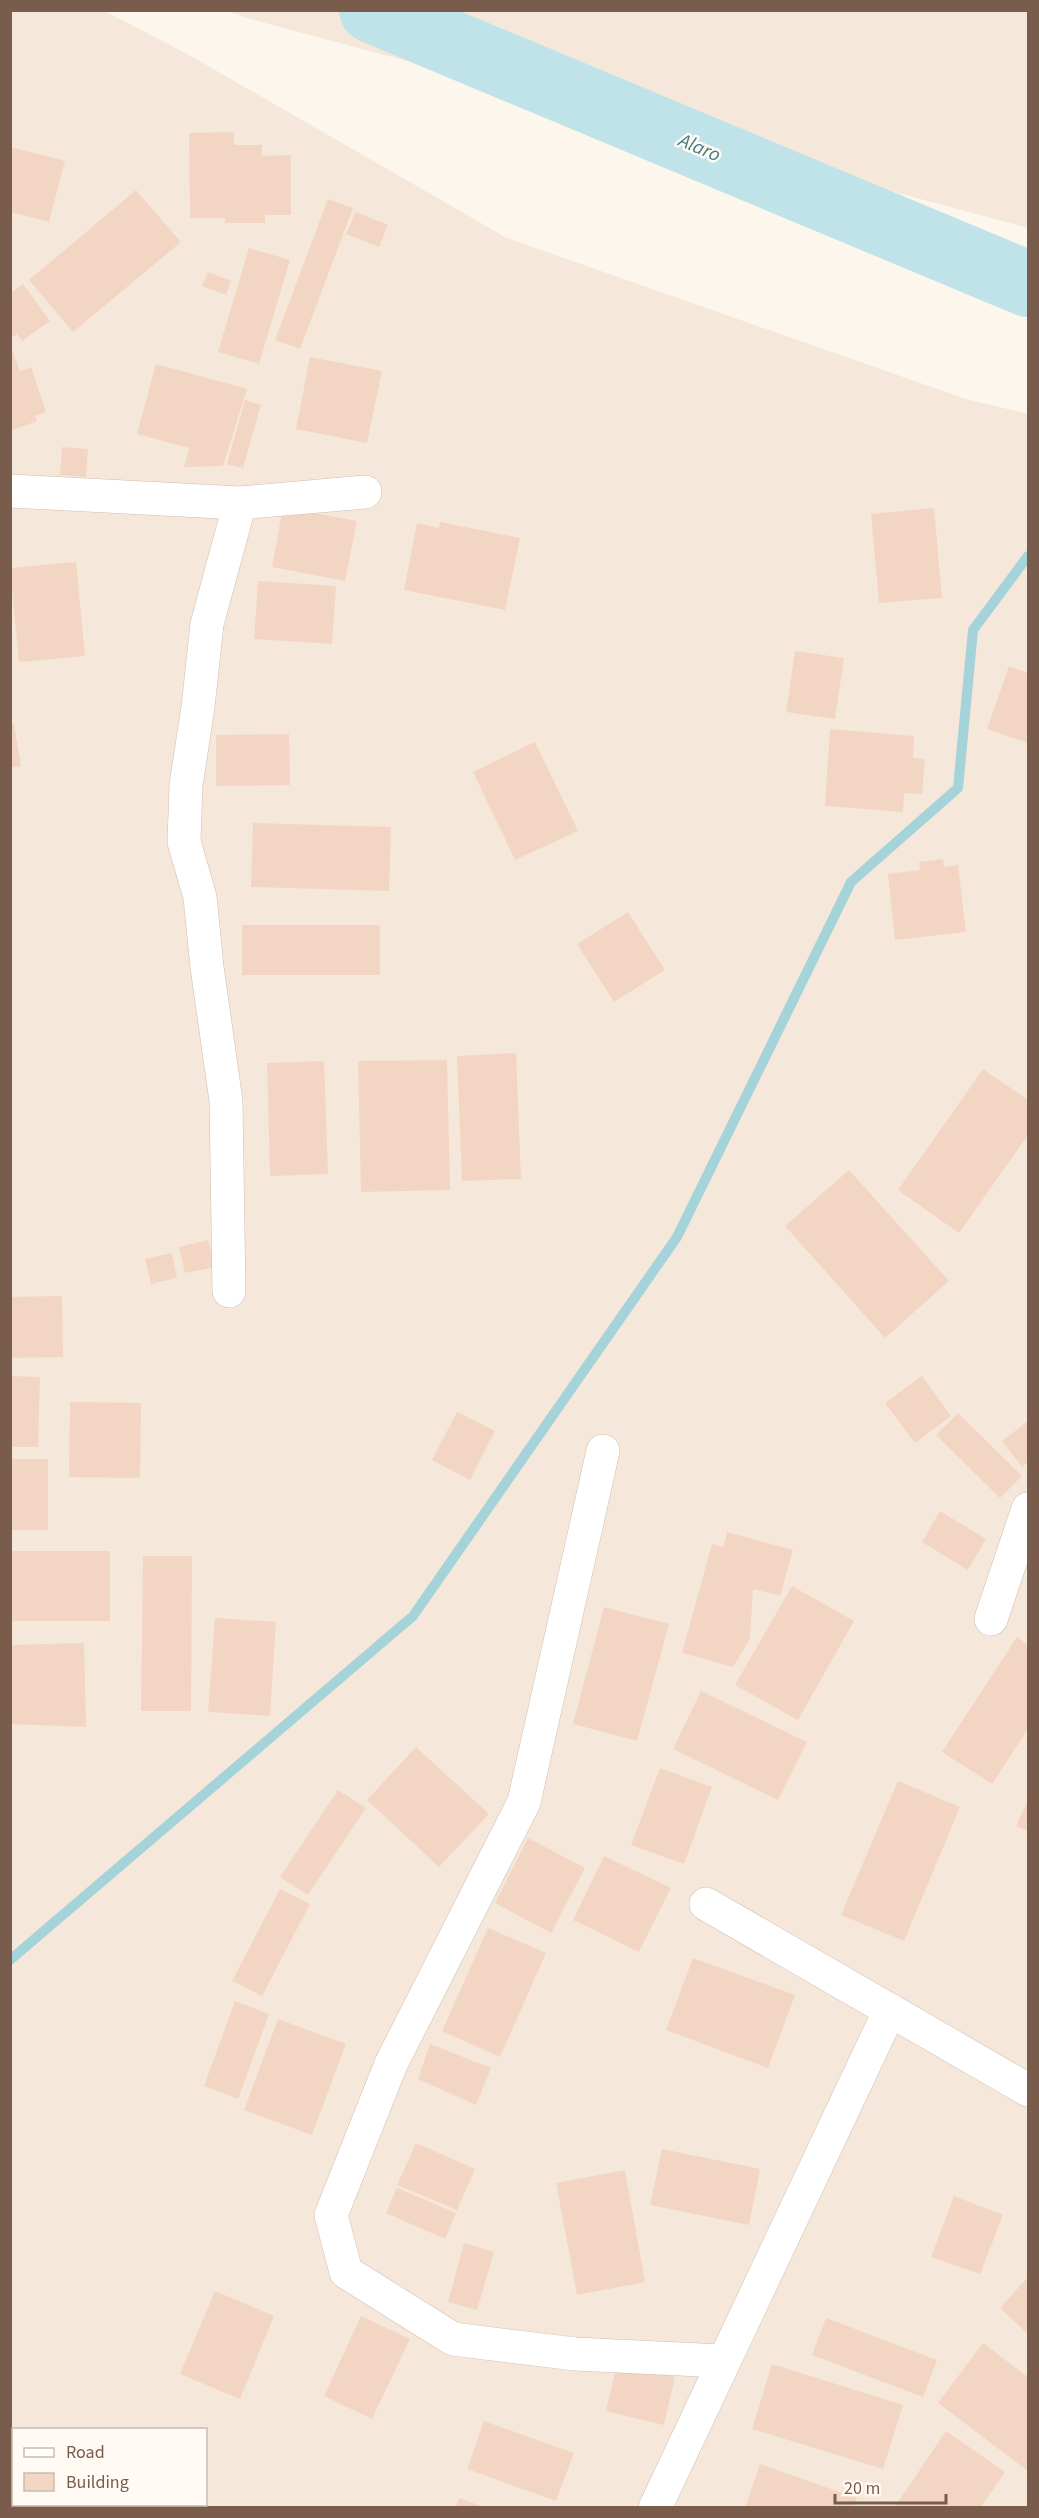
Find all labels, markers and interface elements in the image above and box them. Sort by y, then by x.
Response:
water label: Alaro [673,126,725,169]
legend [12,2428,207,2506]
text: Road [66,2440,105,2465]
scale bar [835,2467,946,2505]
text: Building [66,2470,129,2495]
text: 20 m [844,2476,880,2501]

